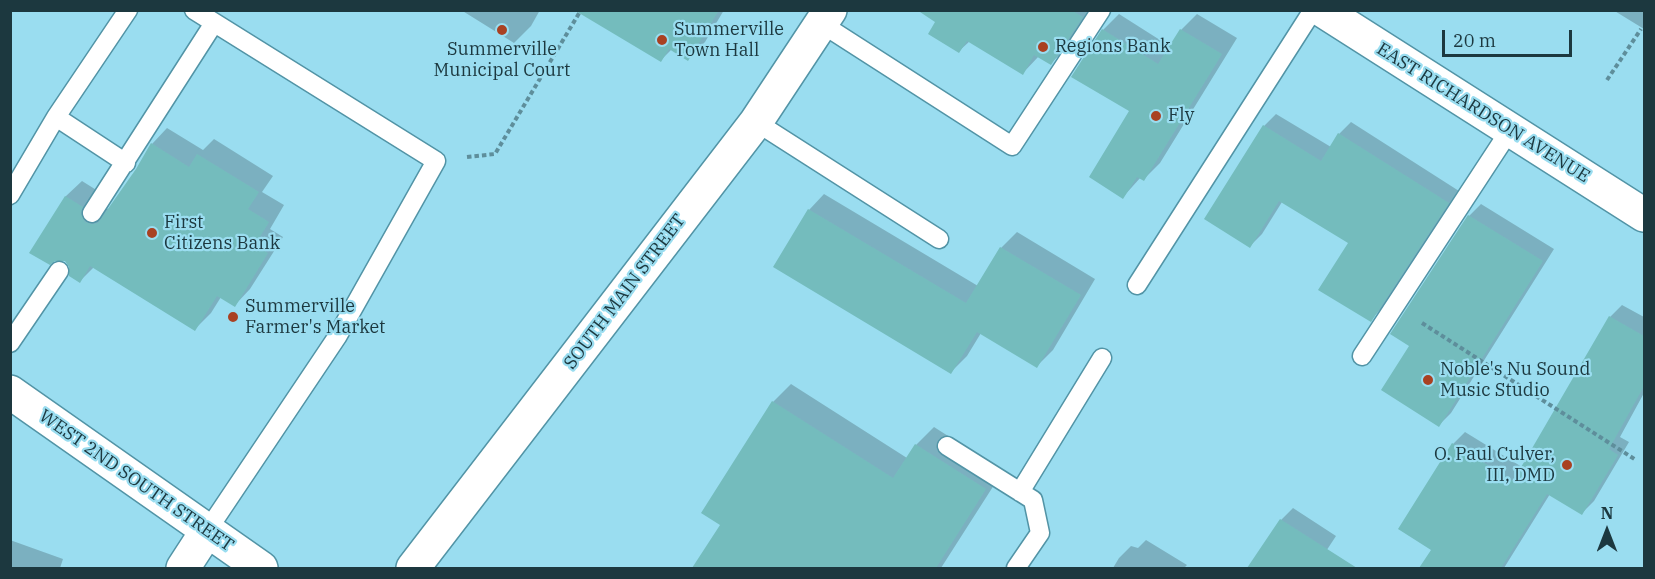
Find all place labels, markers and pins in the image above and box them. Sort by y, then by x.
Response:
place label: Summerville Town Hall [674,19,784,62]
marker: Summerville Municipal Court [495,23,509,37]
marker: Summerville Town Hall [655,33,669,47]
place label: Regions Bank [1055,36,1170,58]
place label: Summerville Municipal Court [434,39,570,82]
marker: Regions Bank [1036,40,1050,54]
place label: Fly [1168,105,1194,127]
marker: Fly [1149,109,1163,123]
place label: First Citizens Bank [164,212,280,254]
marker: First Citizens Bank [145,226,159,240]
place label: Summerville Farmer's Market [245,296,385,338]
marker: Summerville Farmer's Market [226,310,240,324]
place label: Noble's Nu Sound Music Studio [1440,359,1590,401]
marker: Noble's Nu Sound Music Studio [1421,373,1435,387]
place label: O. Paul Culver, III, DMD [1434,444,1555,486]
marker: O. Paul Culver, III, DMD [1560,458,1574,472]

